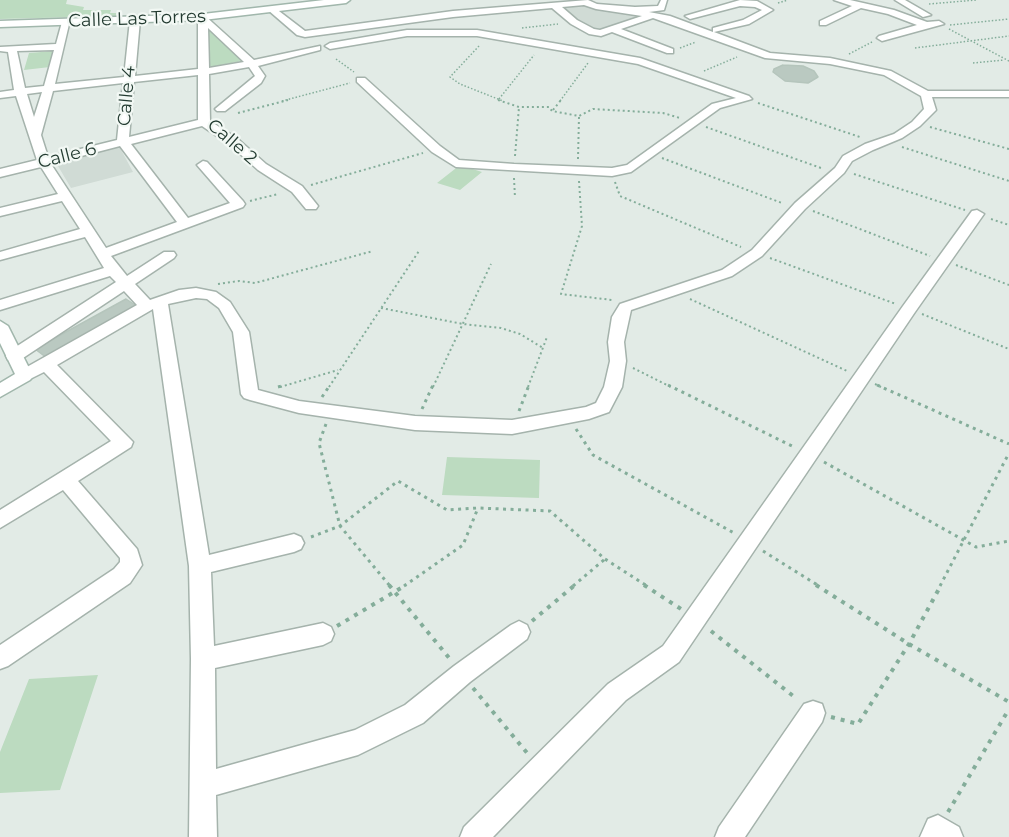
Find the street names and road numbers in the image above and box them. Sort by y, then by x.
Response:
street label: Calle Las Torres [68,6,206,32]
street label: Calle 4 [114,65,140,127]
street label: Calle 2 [203,115,261,169]
street label: Calle 6 [36,138,98,174]

